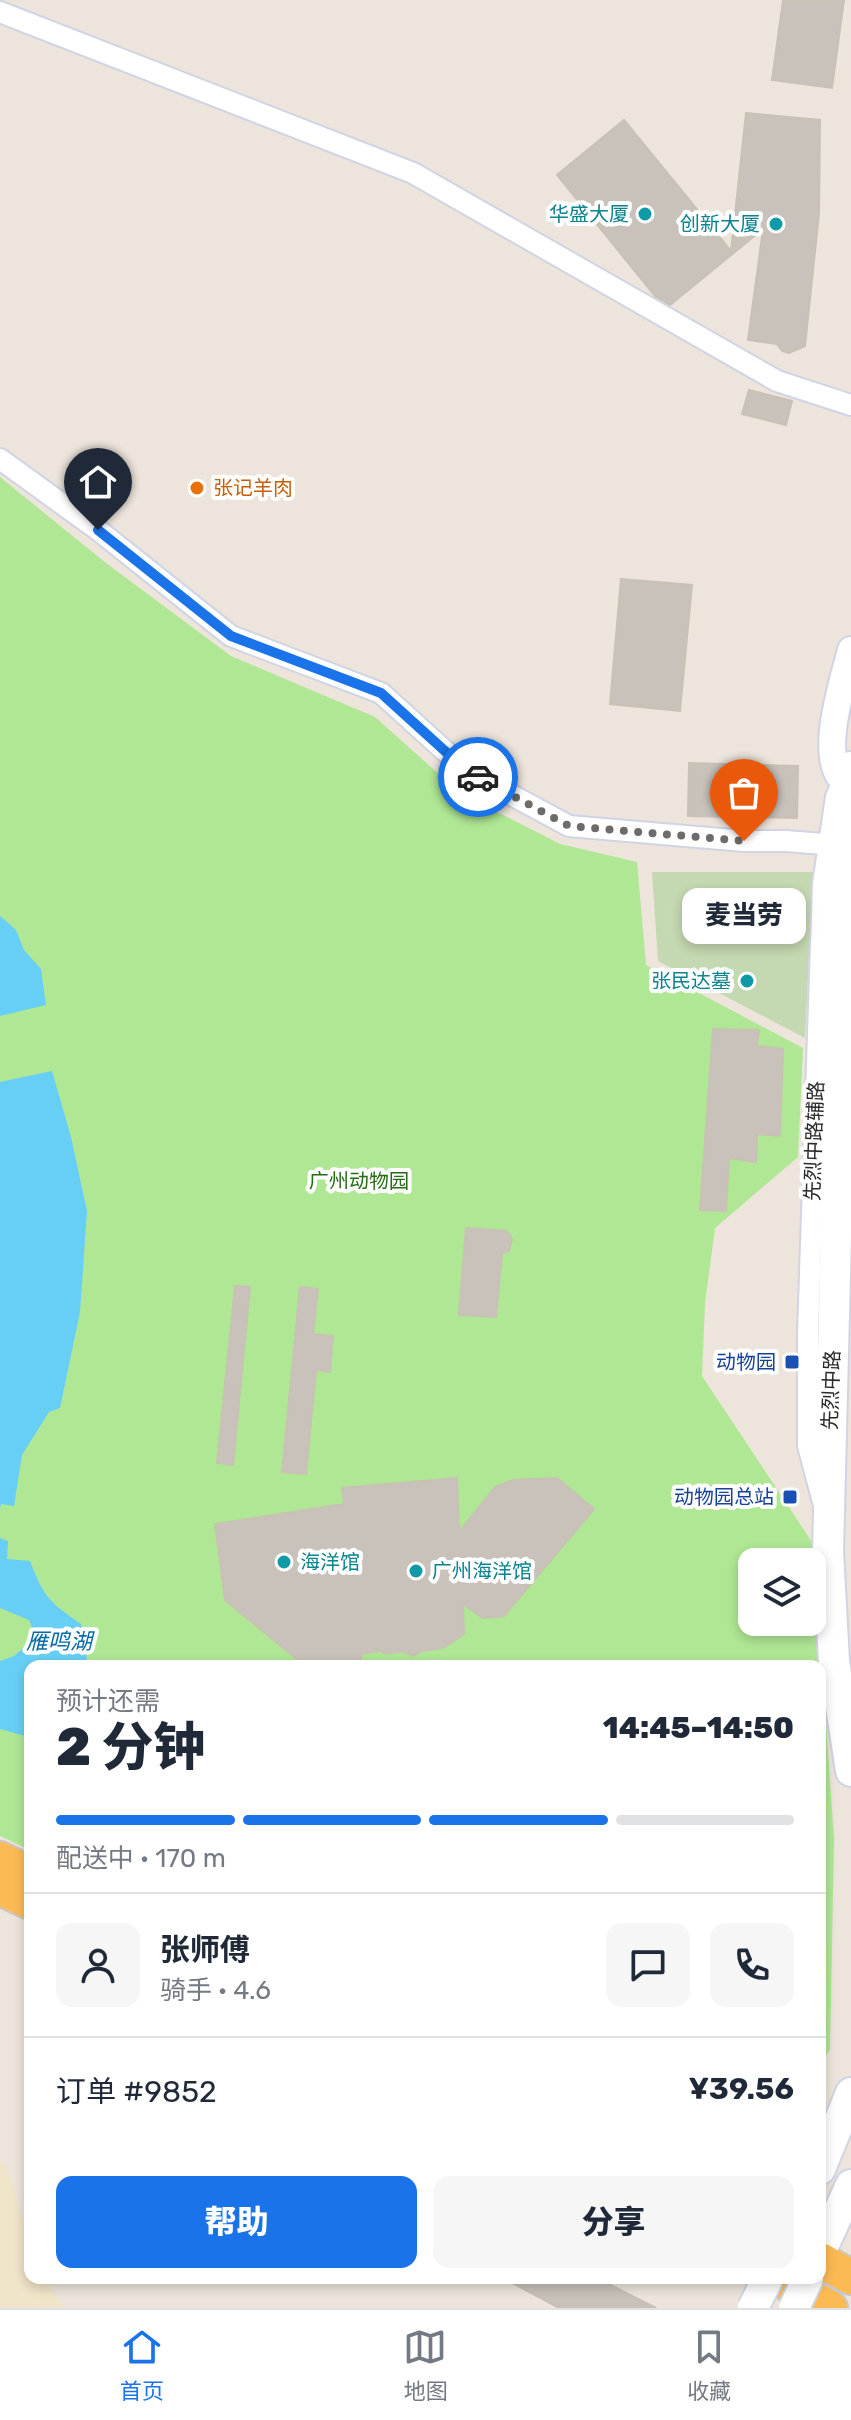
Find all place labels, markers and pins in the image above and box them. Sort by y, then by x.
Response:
place label: 华盛大厦 [549,202,629,226]
marker: 华盛大厦 [636,205,654,223]
place label: 创新大厦 [680,212,760,236]
marker: 创新大厦 [767,215,785,233]
pin [64,448,132,530]
place label: 张记羊肉 [213,476,293,500]
marker: 张记羊肉 [188,479,206,497]
pin [710,759,778,841]
callout: 麦当劳 [682,889,806,945]
place label: 张民达墓 [651,969,731,993]
marker: 张民达墓 [738,972,756,990]
place label: 动物园 [716,1350,776,1374]
marker: 动物园 [783,1353,801,1371]
place label: 动物园总站 [674,1485,774,1509]
marker: 动物园总站 [781,1488,799,1506]
place label: 海洋馆 [300,1550,360,1574]
marker: 海洋馆 [275,1553,293,1571]
place label: 广州海洋馆 [432,1559,532,1583]
marker: 广州海洋馆 [407,1562,425,1580]

